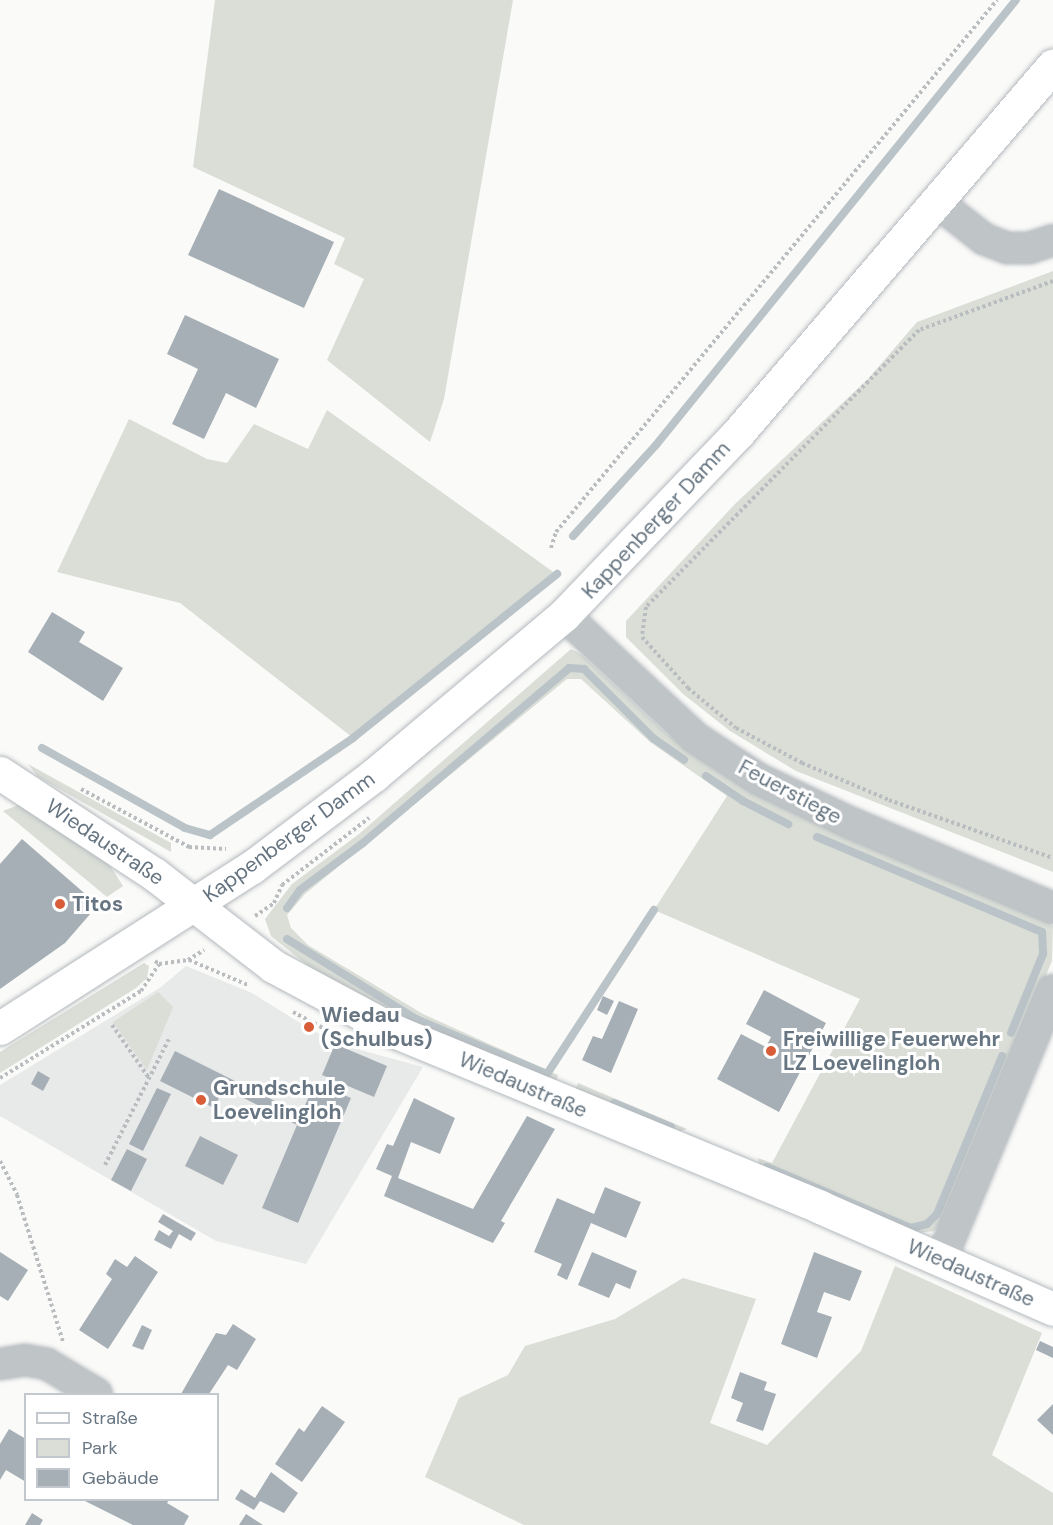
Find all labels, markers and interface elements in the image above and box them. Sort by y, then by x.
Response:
street label: Kappenberger Damm [577,436,735,604]
street label: Feuerstiege [734,754,846,830]
street label: Kappenberger Damm [198,766,380,908]
street label: Wiedaustraße [41,793,169,891]
place label: Titos [72,891,123,917]
marker: Titos [53,897,67,911]
place label: Wiedau (Schulbus) [321,1002,433,1052]
marker: Wiedau (Schulbus) [302,1020,316,1034]
place label: Freiwillige Feuerwehr LZ Loevelingloh [783,1026,1000,1076]
marker: Freiwillige Feuerwehr LZ Loevelingloh [764,1044,778,1058]
street label: Wiedaustraße [455,1047,591,1123]
place label: Grundschule Loevelingloh [213,1075,346,1125]
marker: Grundschule Loevelingloh [194,1093,208,1107]
street label: Wiedaustraße [903,1234,1039,1312]
legend [24,1393,219,1501]
text: Straße [82,1406,138,1430]
text: Park [82,1436,118,1460]
text: Gebäude [82,1466,159,1490]

